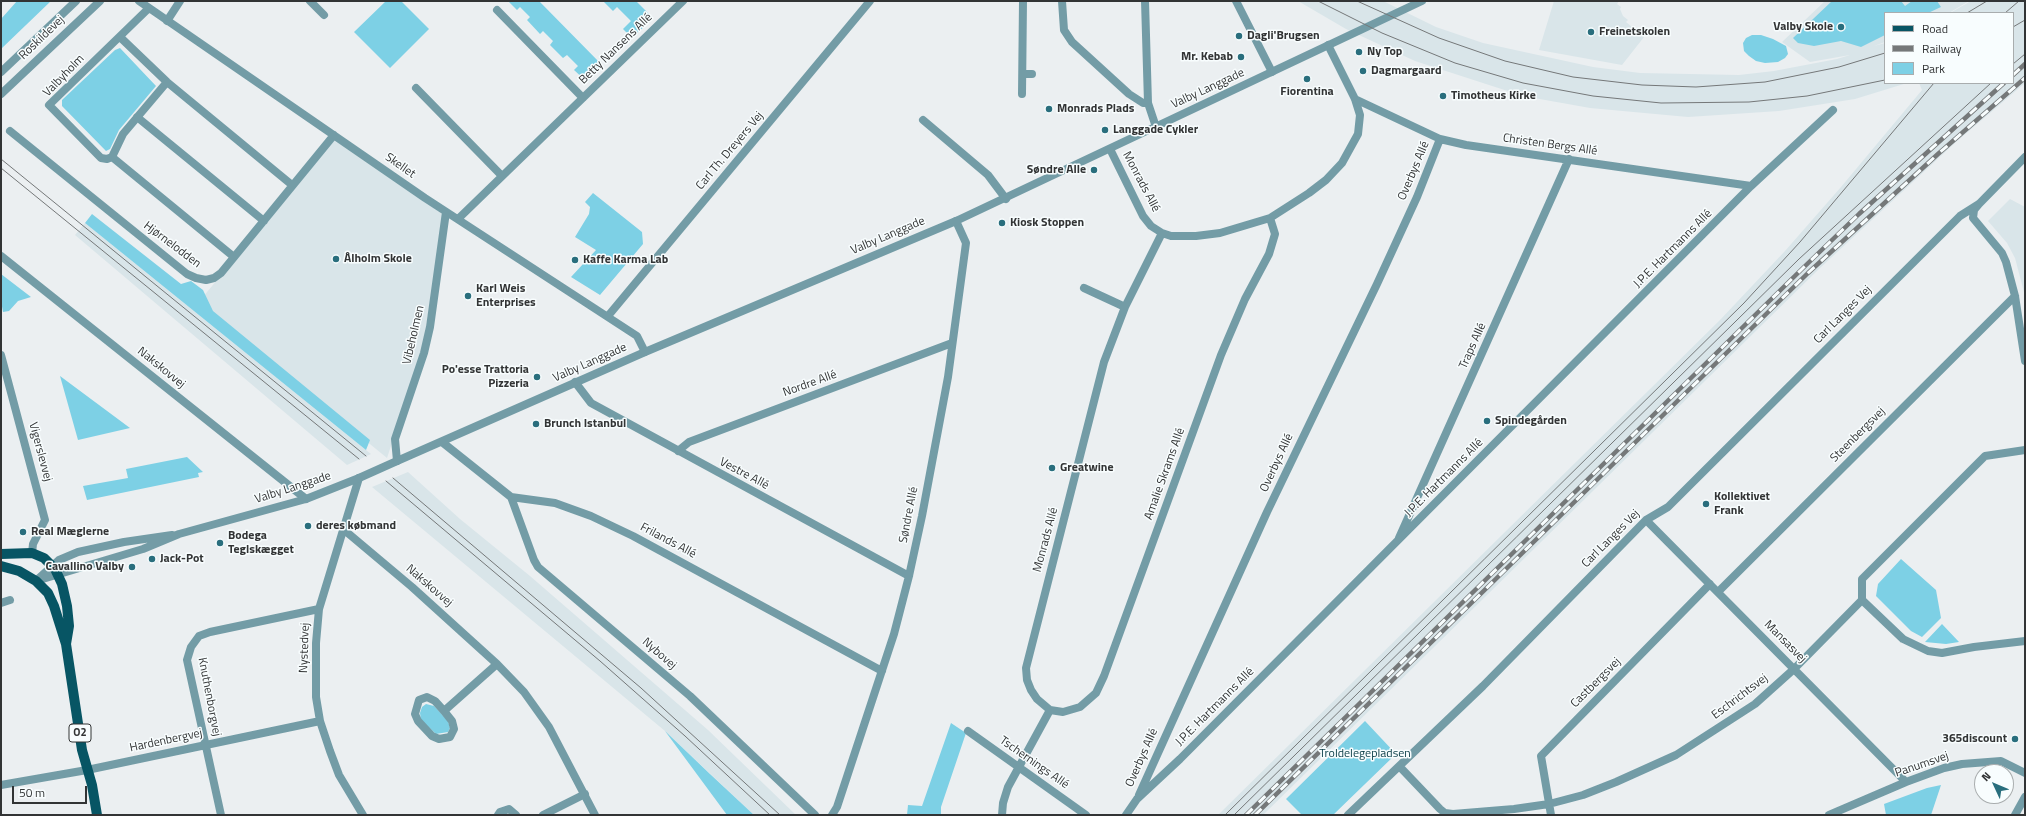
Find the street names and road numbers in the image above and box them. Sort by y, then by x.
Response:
street label: Betty Nansens Allé [577,11,655,87]
street label: Roskildevej [16,13,68,63]
street label: Valbyholm [40,52,88,100]
street label: Valby Langgade [1169,66,1247,112]
street label: Carl Th. Dreyers Vej [693,109,767,193]
street label: Christen Bergs Allé [1502,131,1598,159]
street label: Overbys Allé [1395,139,1433,203]
street label: Monrads Allé [1119,149,1163,215]
street label: Skellet [382,150,418,182]
street label: J.P.E. Hartmanns Allé [1631,207,1715,291]
street label: Valby Langgade [849,214,927,258]
street label: Hjørnelodden [141,219,203,271]
street label: Carl Langes Vej [1811,283,1875,347]
street label: Vibeholmen [400,304,428,366]
street label: Traps Allé [1457,321,1489,371]
street label: Valby Langgade [551,340,629,386]
street label: Nakskovvej [134,344,188,392]
street label: Nordre Allé [781,368,839,400]
street label: Steenbergsvej [1828,405,1888,465]
street label: Vigerslevvej [25,421,55,483]
street label: Amalie Skrams Allé [1142,426,1188,522]
street label: Overbys Allé [1257,432,1297,494]
street label: J.P.E. Hartmanns Allé [1402,436,1486,520]
street label: Vestre Allé [717,455,771,493]
street label: Valby Langgade [253,469,333,507]
street label: Søndre Allé [896,486,922,544]
street label: Monrads Allé [1030,506,1062,574]
street label: Carl Langes Vej [1579,507,1643,571]
street label: Frilands Allé [638,520,698,562]
street label: Nakskovvej [403,562,455,610]
street label: Mansasvej [1761,618,1809,666]
street label: Nystedvej [297,623,313,673]
street label: Nybovej [639,635,679,673]
street label: Castbergsvej [1568,655,1624,711]
street label: Knuthenborgvej [194,656,224,738]
street label: J.P.E. Hartmanns Allé [1173,665,1257,749]
street label: Eschrichtsvej [1709,671,1771,723]
road number: O2 [69,724,91,742]
street label: Hardenbergvej [128,726,204,756]
street label: Overbys Allé [1123,726,1161,790]
street label: Tschernings Allé [997,734,1071,792]
street label: Panumsvej [1893,749,1951,781]

